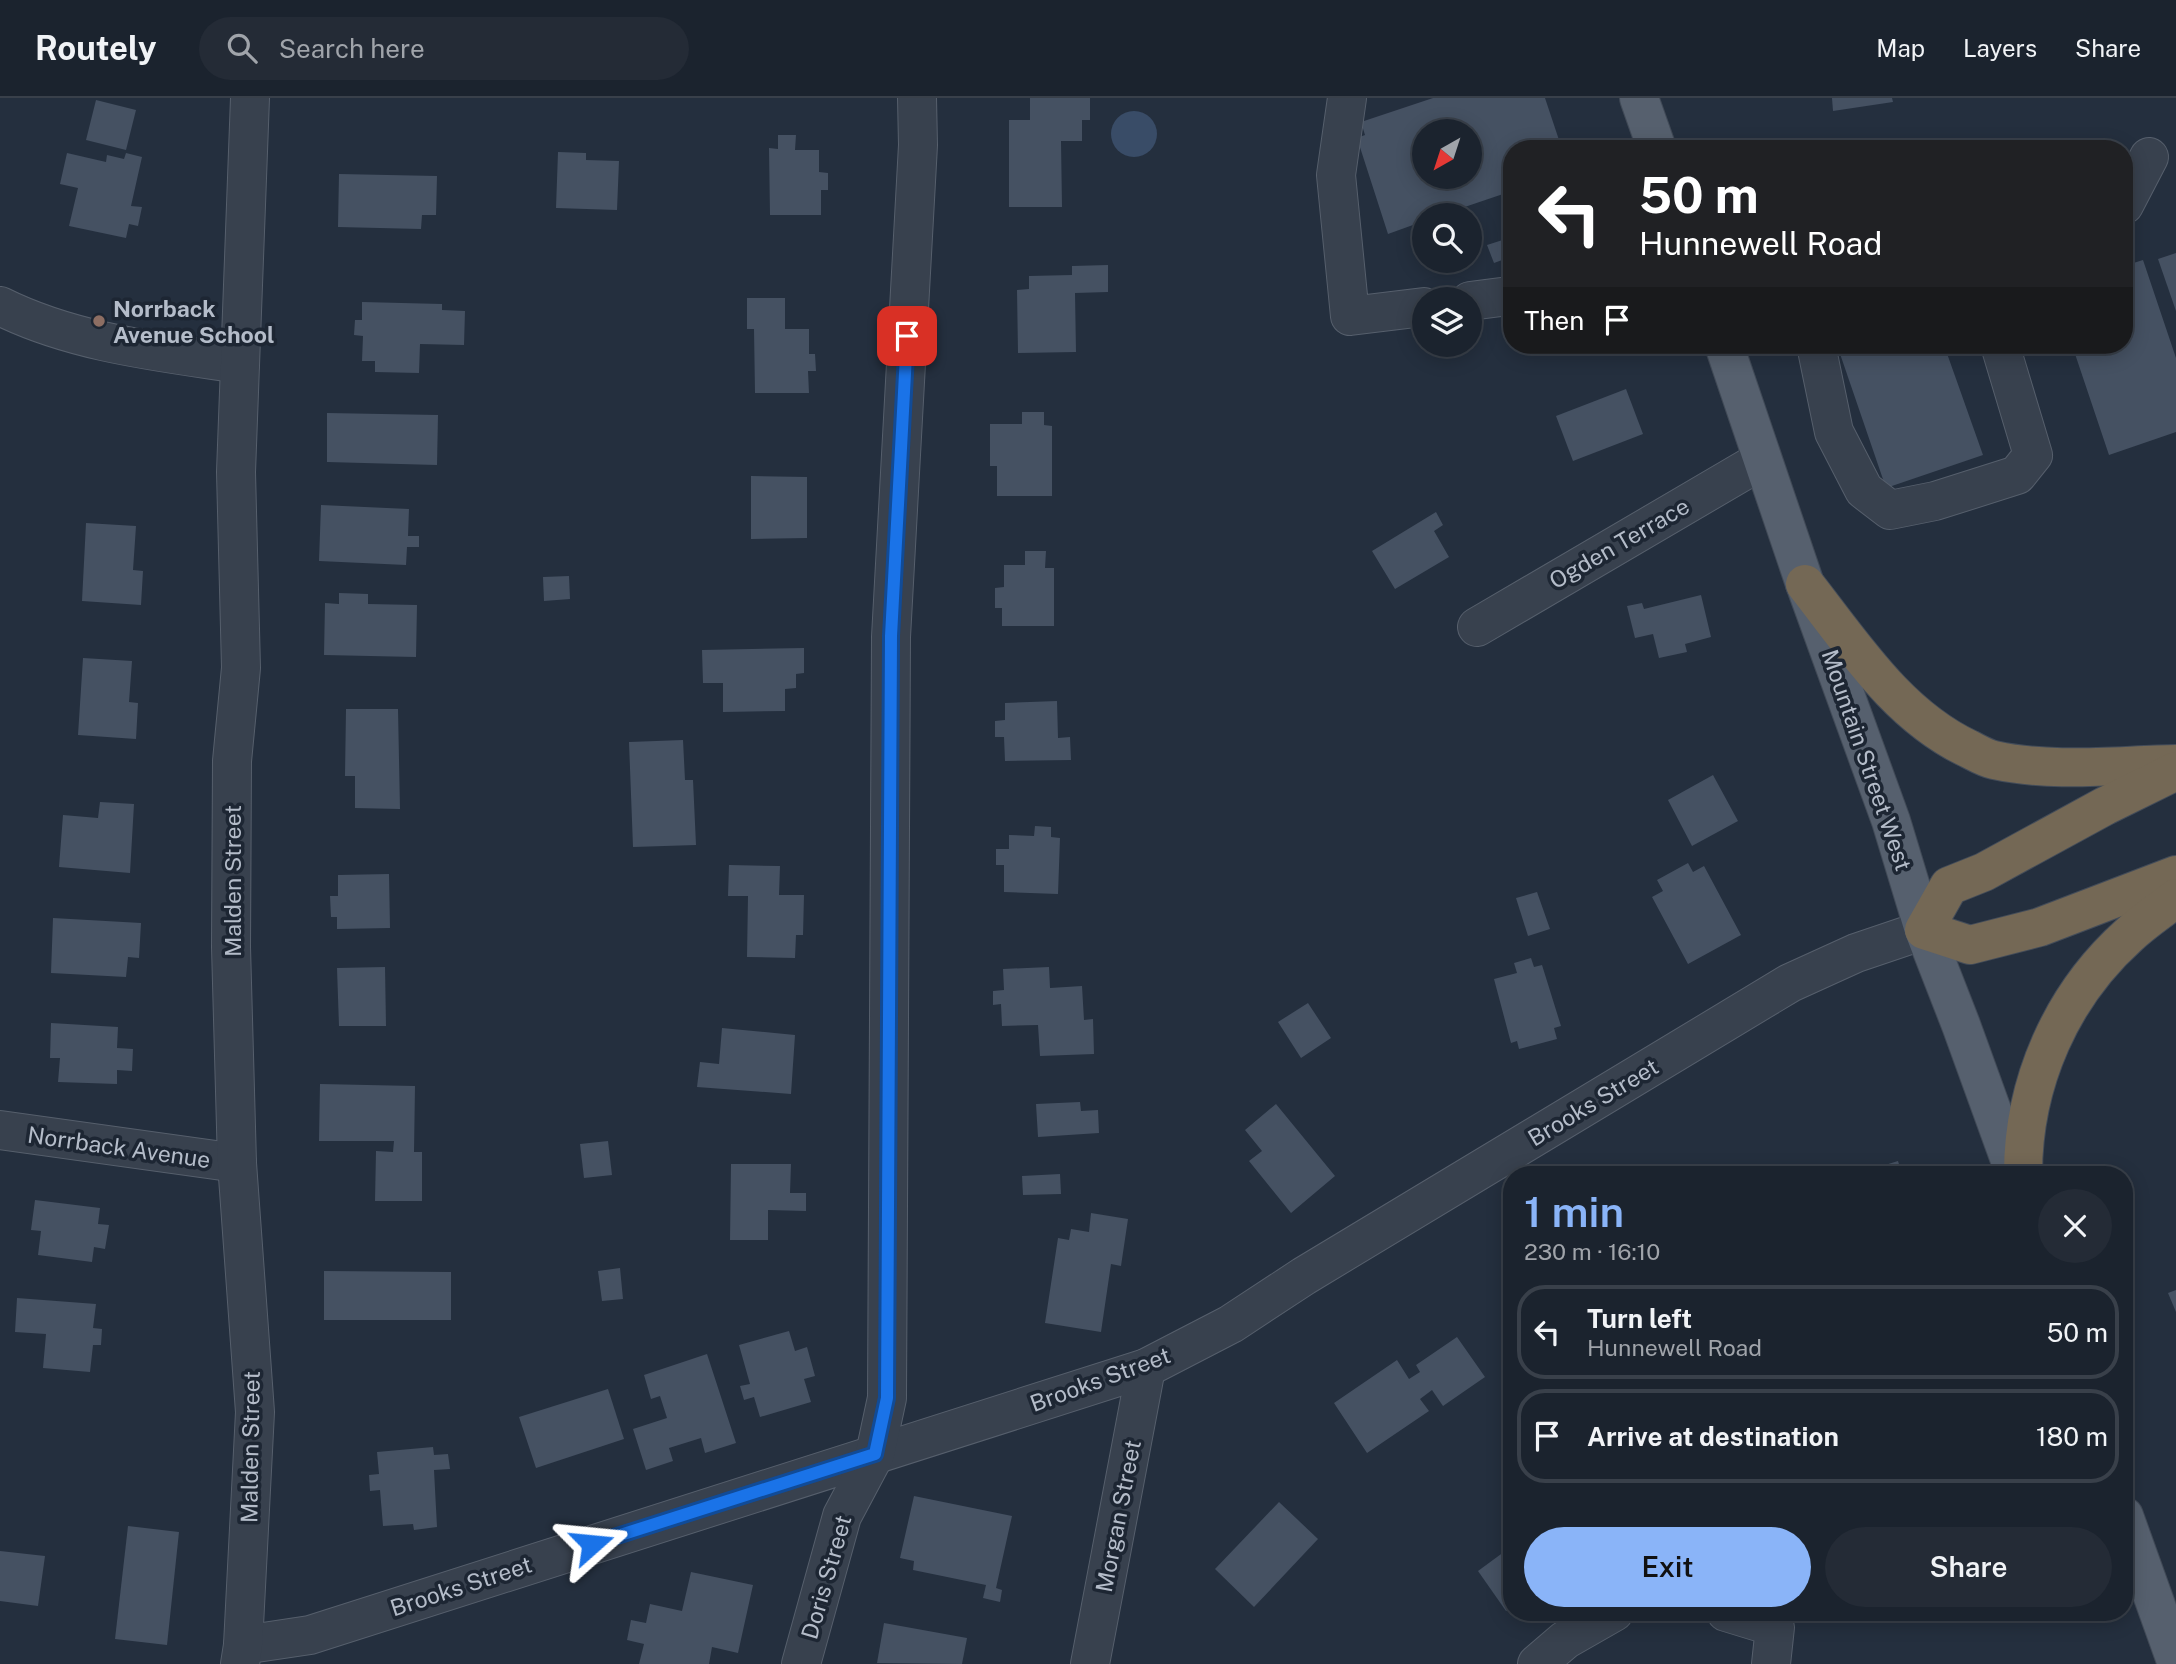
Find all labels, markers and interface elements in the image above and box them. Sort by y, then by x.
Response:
search box [199,17,689,80]
text: Routely [35,29,157,67]
icon: search [223,29,261,67]
text: Search here [279,33,425,64]
text: Map [1876,34,1925,62]
text: Layers [1963,34,2037,62]
text: Share [2075,34,2141,62]
north arrow [1412,119,1482,189]
map controls [1412,119,1482,357]
text: 50 m [1639,166,1759,224]
icon: left [1524,168,1615,259]
button: search [1412,203,1482,273]
text: Hunnewell Road [1639,225,1882,262]
button: layers [1412,287,1482,357]
place label: Norrback Avenue School [113,295,275,348]
icon: arrive [1598,301,1636,339]
text: Then [1524,305,1584,336]
pin [877,306,937,366]
marker: Norrback Avenue School [91,313,107,329]
icon: arrive [888,317,926,355]
street label: Ogden Terrace [1544,492,1694,594]
street label: Mountain Street West [1816,646,1918,874]
street label: Malden Street [219,805,246,957]
street label: Brooks Street [1523,1053,1663,1151]
street label: Norrback Avenue [26,1121,212,1173]
text: 1 min [1524,1187,1624,1236]
button: close [2038,1189,2112,1263]
text: 230 m · 16:10 [1524,1238,1660,1265]
text: Turn left [1587,1303,1692,1334]
icon: left [1528,1313,1566,1351]
text: 50 m [2047,1317,2108,1348]
text: Hunnewell Road [1587,1334,1762,1361]
street label: Brooks Street [1026,1341,1174,1417]
street label: Malden Street [235,1371,265,1523]
icon: arrive [1528,1417,1566,1455]
text: Arrive at destination [1587,1421,1839,1452]
text: 180 m [2036,1421,2108,1452]
street label: Morgan Street [1090,1438,1146,1594]
position arrow [555,1507,629,1581]
street label: Doris Street [795,1512,857,1642]
button: Exit [1524,1527,1811,1607]
button: Share [1825,1527,2112,1607]
street label: Brooks Street [387,1550,535,1622]

